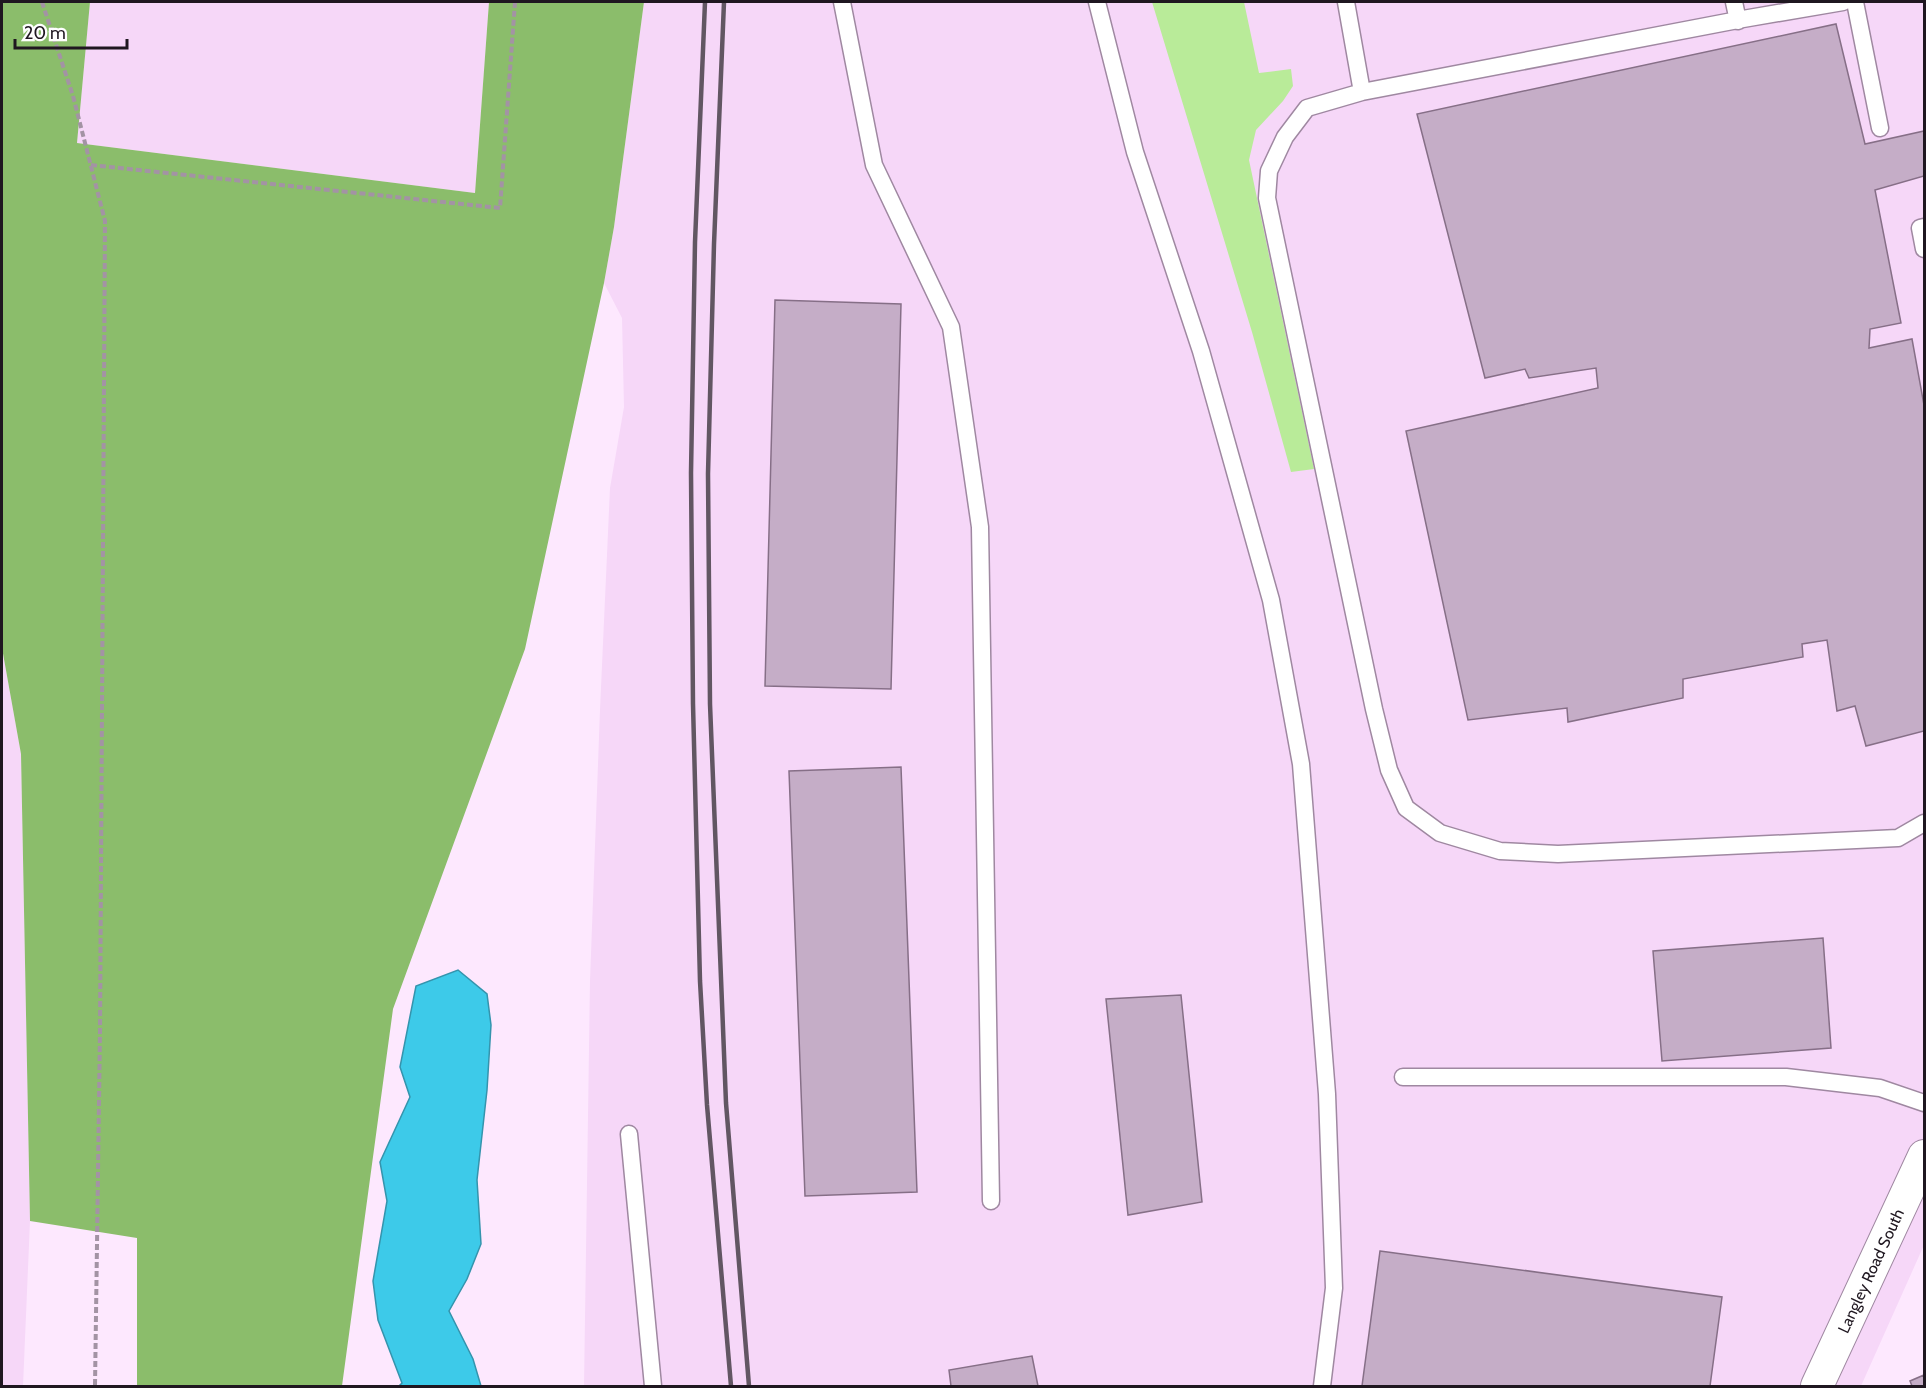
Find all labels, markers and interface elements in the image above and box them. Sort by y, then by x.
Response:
scale bar [15,12,128,50]
text: 20 m [24,22,66,44]
street label: Langley Road South [1834,1206,1908,1336]

